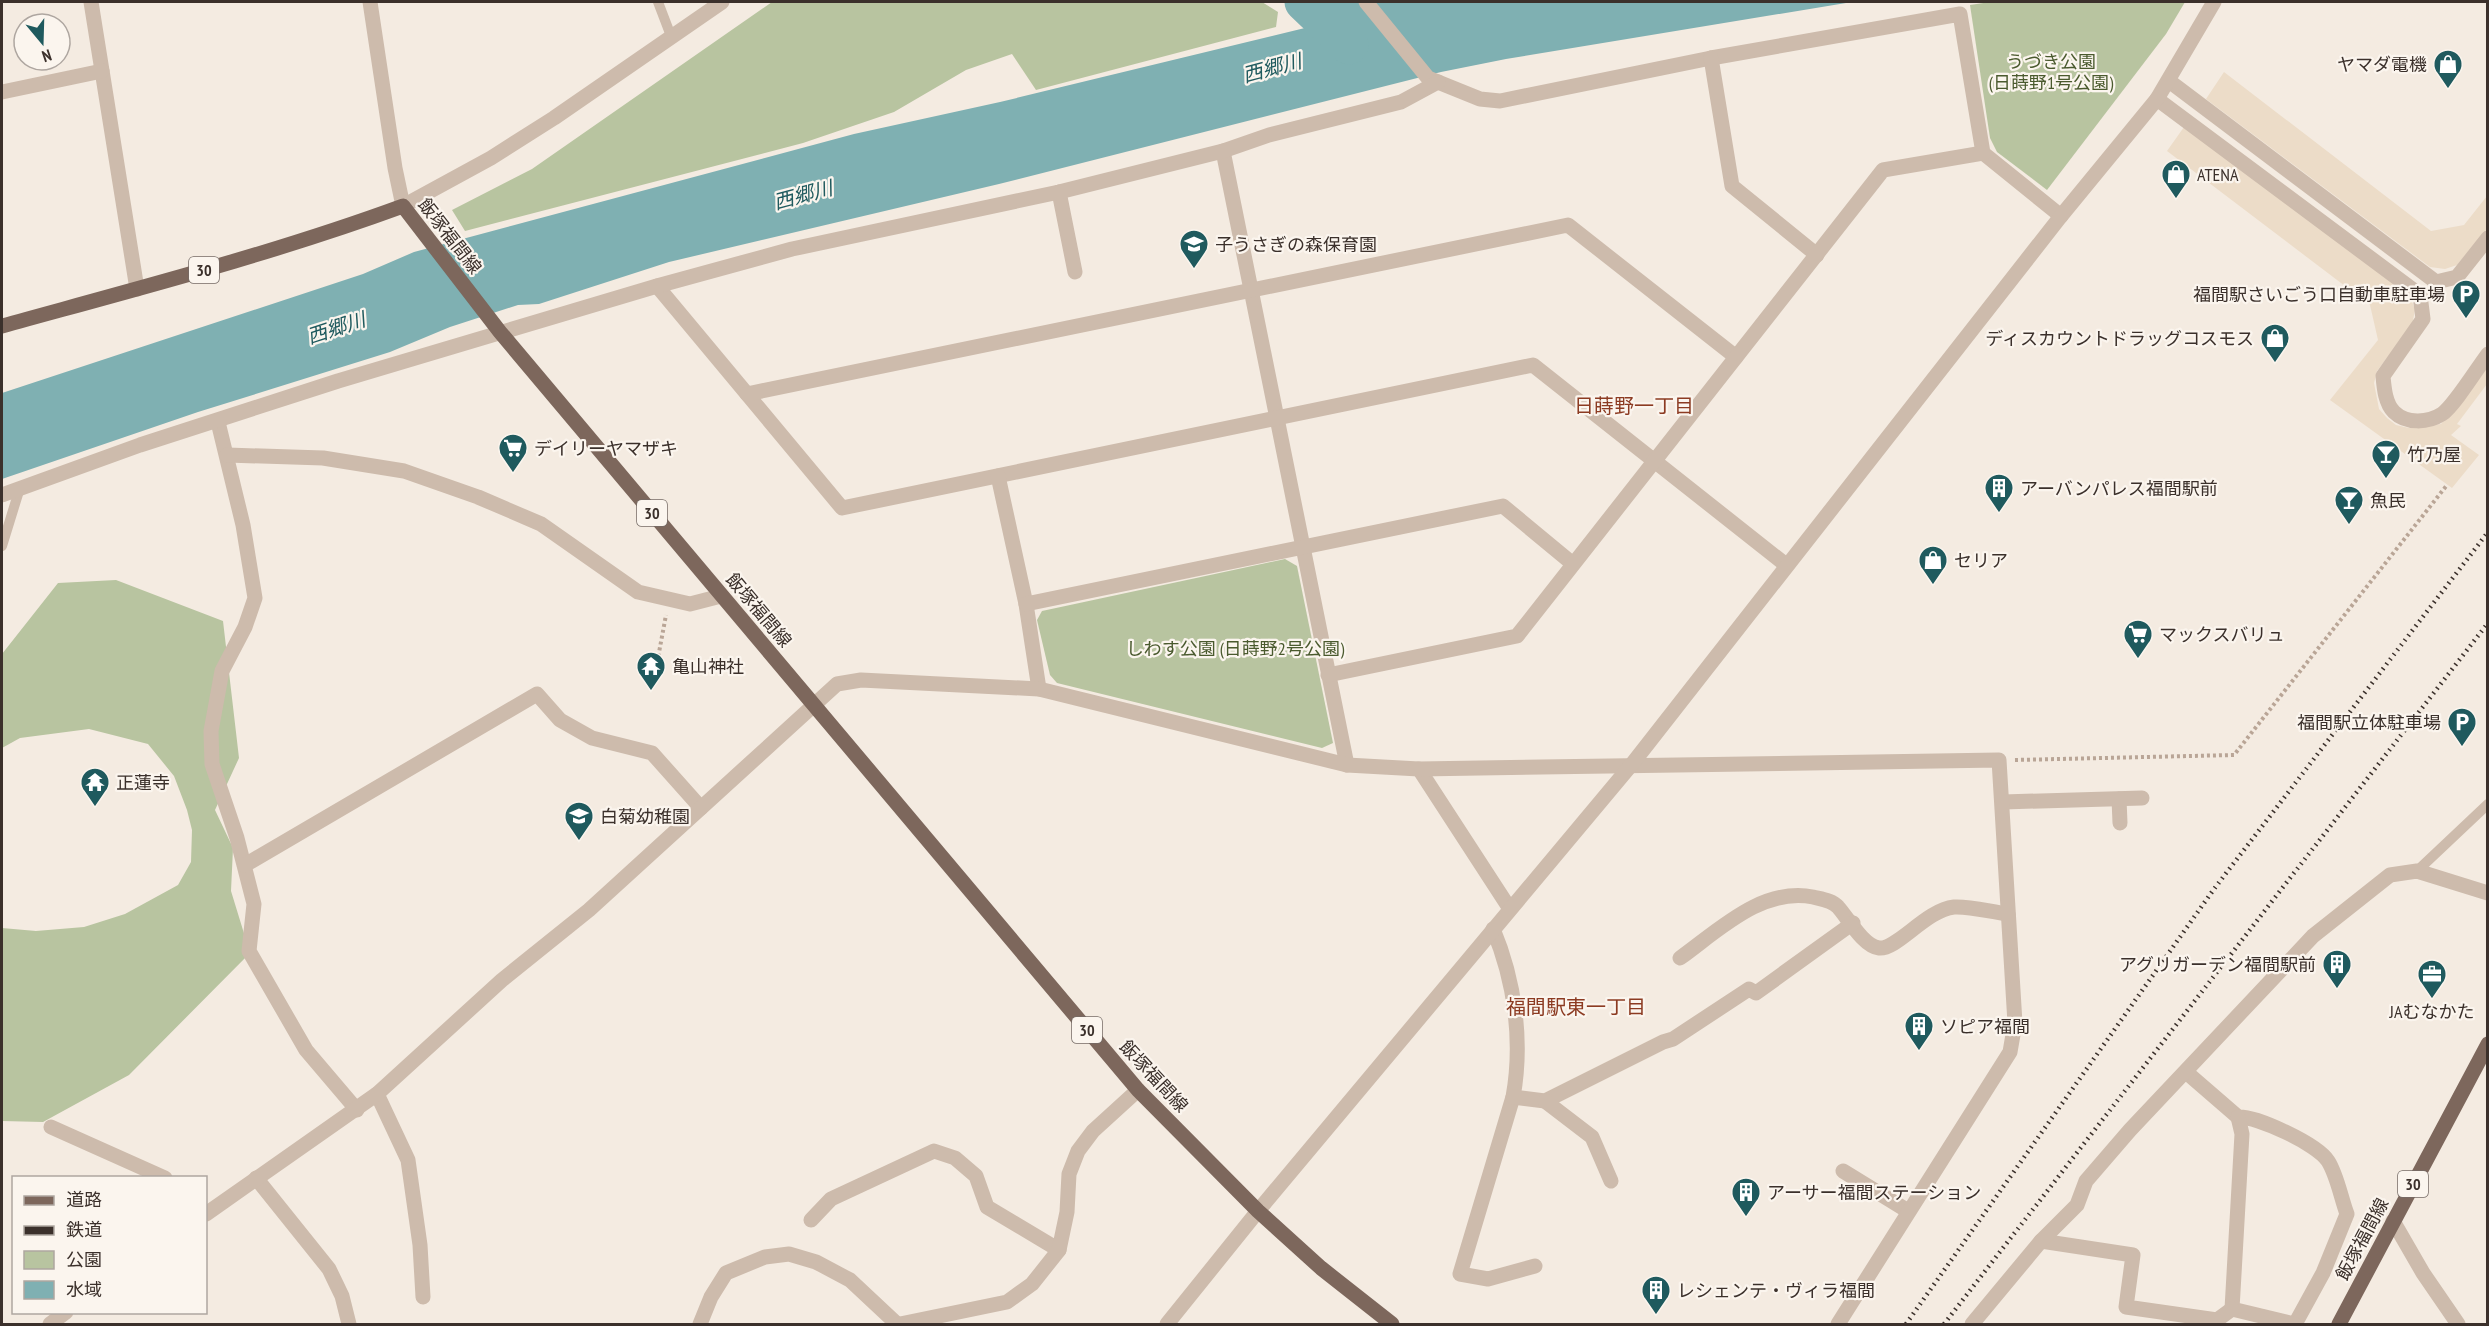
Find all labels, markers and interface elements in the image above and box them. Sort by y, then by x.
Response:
north arrow [12,12,72,72]
text: N [40,45,54,67]
water label: 西郷川 [1240,47,1306,88]
shop icon: ヤマダ電機 [2432,48,2464,90]
park label: うづき公園 (日蒔野1号公園) [1989,50,2114,94]
place label: ヤマダ電機 [2337,53,2427,76]
shop icon: ATENA [2160,158,2192,200]
place label: ATENA [2197,163,2239,186]
water label: 西郷川 [771,174,837,215]
street label: 飯塚福間線 [413,193,487,279]
school or university icon: 子うさぎの森保育園 [1178,228,1210,270]
place label: 子うさぎの森保育園 [1215,233,1377,256]
road number: 30 [189,257,219,283]
parking icon: 福間駅さいごう口自動車駐車場 [2450,278,2482,320]
place label: 福間駅さいごう口自動車駐車場 [2193,283,2445,306]
water label: 西郷川 [303,306,370,350]
shop icon: ディスカウントドラッグコスモス [2259,322,2291,364]
place label: ディスカウントドラッグコスモス [1985,327,2254,350]
district label: 日蒔野一丁目 [1574,393,1694,419]
supermarket icon: デイリーヤマザキ [497,432,529,474]
place label: デイリーヤマザキ [534,437,678,460]
bar icon: 竹乃屋 [2370,438,2402,480]
place label: 竹乃屋 [2407,443,2461,466]
building icon: アーバンパレス福間駅前 [1983,472,2015,514]
place label: アーバンパレス福間駅前 [2020,477,2218,500]
bar icon: 魚民 [2333,484,2365,526]
place label: 魚民 [2370,489,2406,512]
road number: 30 [637,500,667,526]
shop icon: セリア [1917,544,1949,586]
place label: セリア [1954,549,2008,572]
street label: 飯塚福間線 [721,568,797,652]
supermarket icon: マックスバリュ [2122,618,2154,660]
place label: マックスバリュ [2159,623,2284,646]
park label: しわす公園 (日蒔野2号公園) [1126,637,1345,660]
temple icon: 亀山神社 [635,650,667,692]
place label: 亀山神社 [672,655,744,678]
parking icon: 福間駅立体駐車場 [2446,706,2478,748]
place label: 福間駅立体駐車場 [2297,711,2441,734]
temple icon: 正蓮寺 [79,766,111,808]
place label: 正蓮寺 [116,771,170,794]
school or university icon: 白菊幼稚園 [563,800,595,842]
place label: 白菊幼稚園 [600,805,690,828]
building icon: アグリガーデン福間駅前 [2321,948,2353,990]
place label: アグリガーデン福間駅前 [2119,953,2316,976]
office icon: JAむなかた [2416,958,2448,1000]
district label: 福間駅東一丁目 [1506,994,1646,1020]
place label: JAむなかた [2389,1000,2474,1023]
building icon: ソピア福間 [1903,1010,1935,1052]
place label: ソピア福間 [1940,1015,2030,1038]
road number: 30 [1072,1017,1102,1043]
street label: 飯塚福間線 [1115,1035,1193,1117]
road number: 30 [2398,1171,2428,1197]
legend [12,1176,207,1314]
building icon: アーサー福間ステーション [1730,1176,1762,1218]
place label: アーサー福間ステーション [1767,1181,1981,1204]
text: 道路 [66,1188,102,1211]
street label: 飯塚福間線 [2331,1194,2393,1284]
text: 鉄道 [66,1218,102,1241]
text: 公園 [66,1248,102,1271]
building icon: レシェンテ・ヴィラ福間 [1640,1274,1672,1316]
text: 水域 [66,1278,102,1301]
place label: レシェンテ・ヴィラ福間 [1677,1279,1875,1302]

